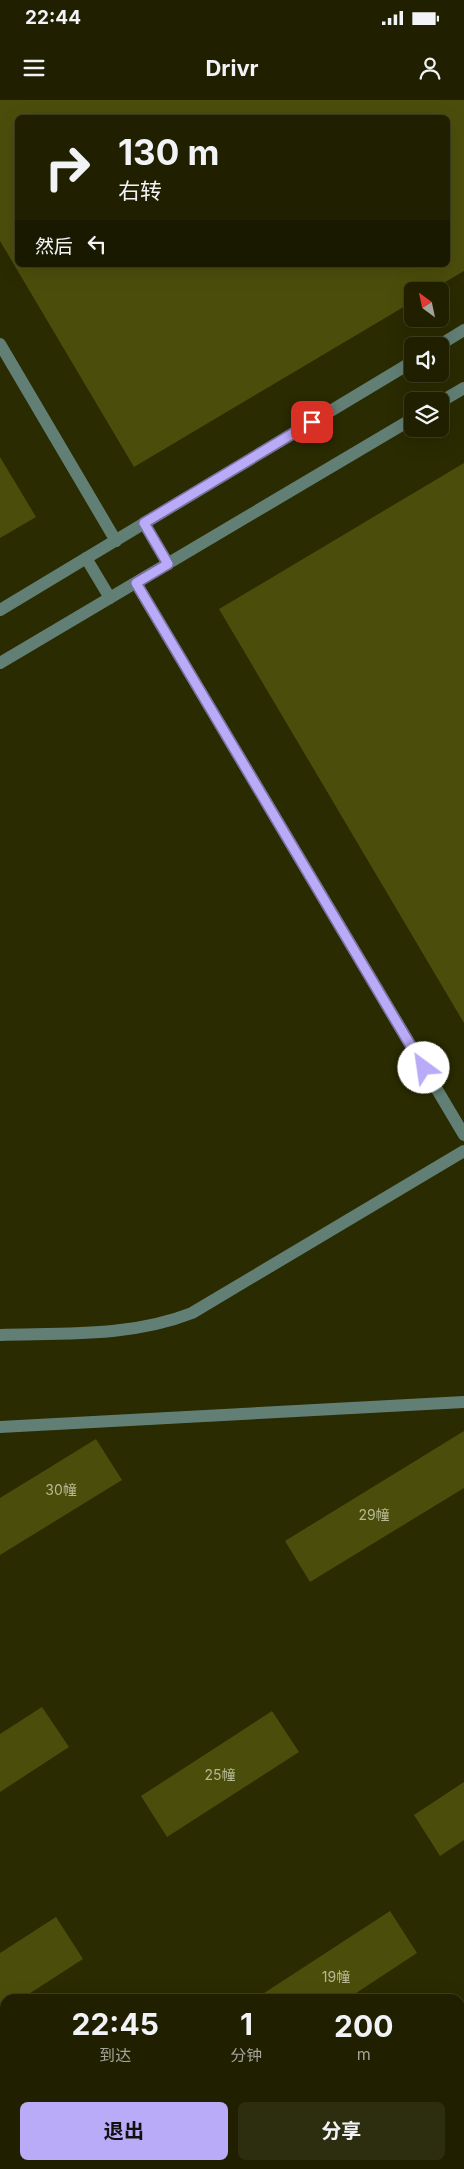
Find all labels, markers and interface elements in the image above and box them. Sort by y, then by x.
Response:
text: 22:44 [25,6,81,29]
icon: menu [20,54,48,82]
icon: person [416,54,444,82]
text: Drivr [205,55,259,81]
text: 130 m [118,131,220,173]
icon: right [35,135,100,200]
text: 右转 [118,178,162,204]
icon: left [83,230,111,258]
text: 然后 [35,235,73,258]
north arrow [404,282,449,328]
map controls [404,282,449,437]
button: sound [404,337,449,382]
button: layers [404,392,449,437]
pin [291,401,333,443]
icon: arrive [298,408,326,436]
position arrow [397,1041,449,1093]
house number: 30幢 [45,1481,77,1498]
house number: 29幢 [358,1506,390,1523]
house number: 25幢 [204,1766,236,1783]
house number: 19幢 [322,1968,350,1985]
text: 22:45 [72,2006,159,2042]
text: 1 [240,2006,253,2042]
text: 200 [334,2008,393,2044]
text: m [357,2044,371,2064]
text: 到达 [99,2045,131,2065]
text: 分钟 [230,2045,262,2065]
button: 退出 [20,2102,228,2160]
button: 分享 [238,2102,445,2160]

